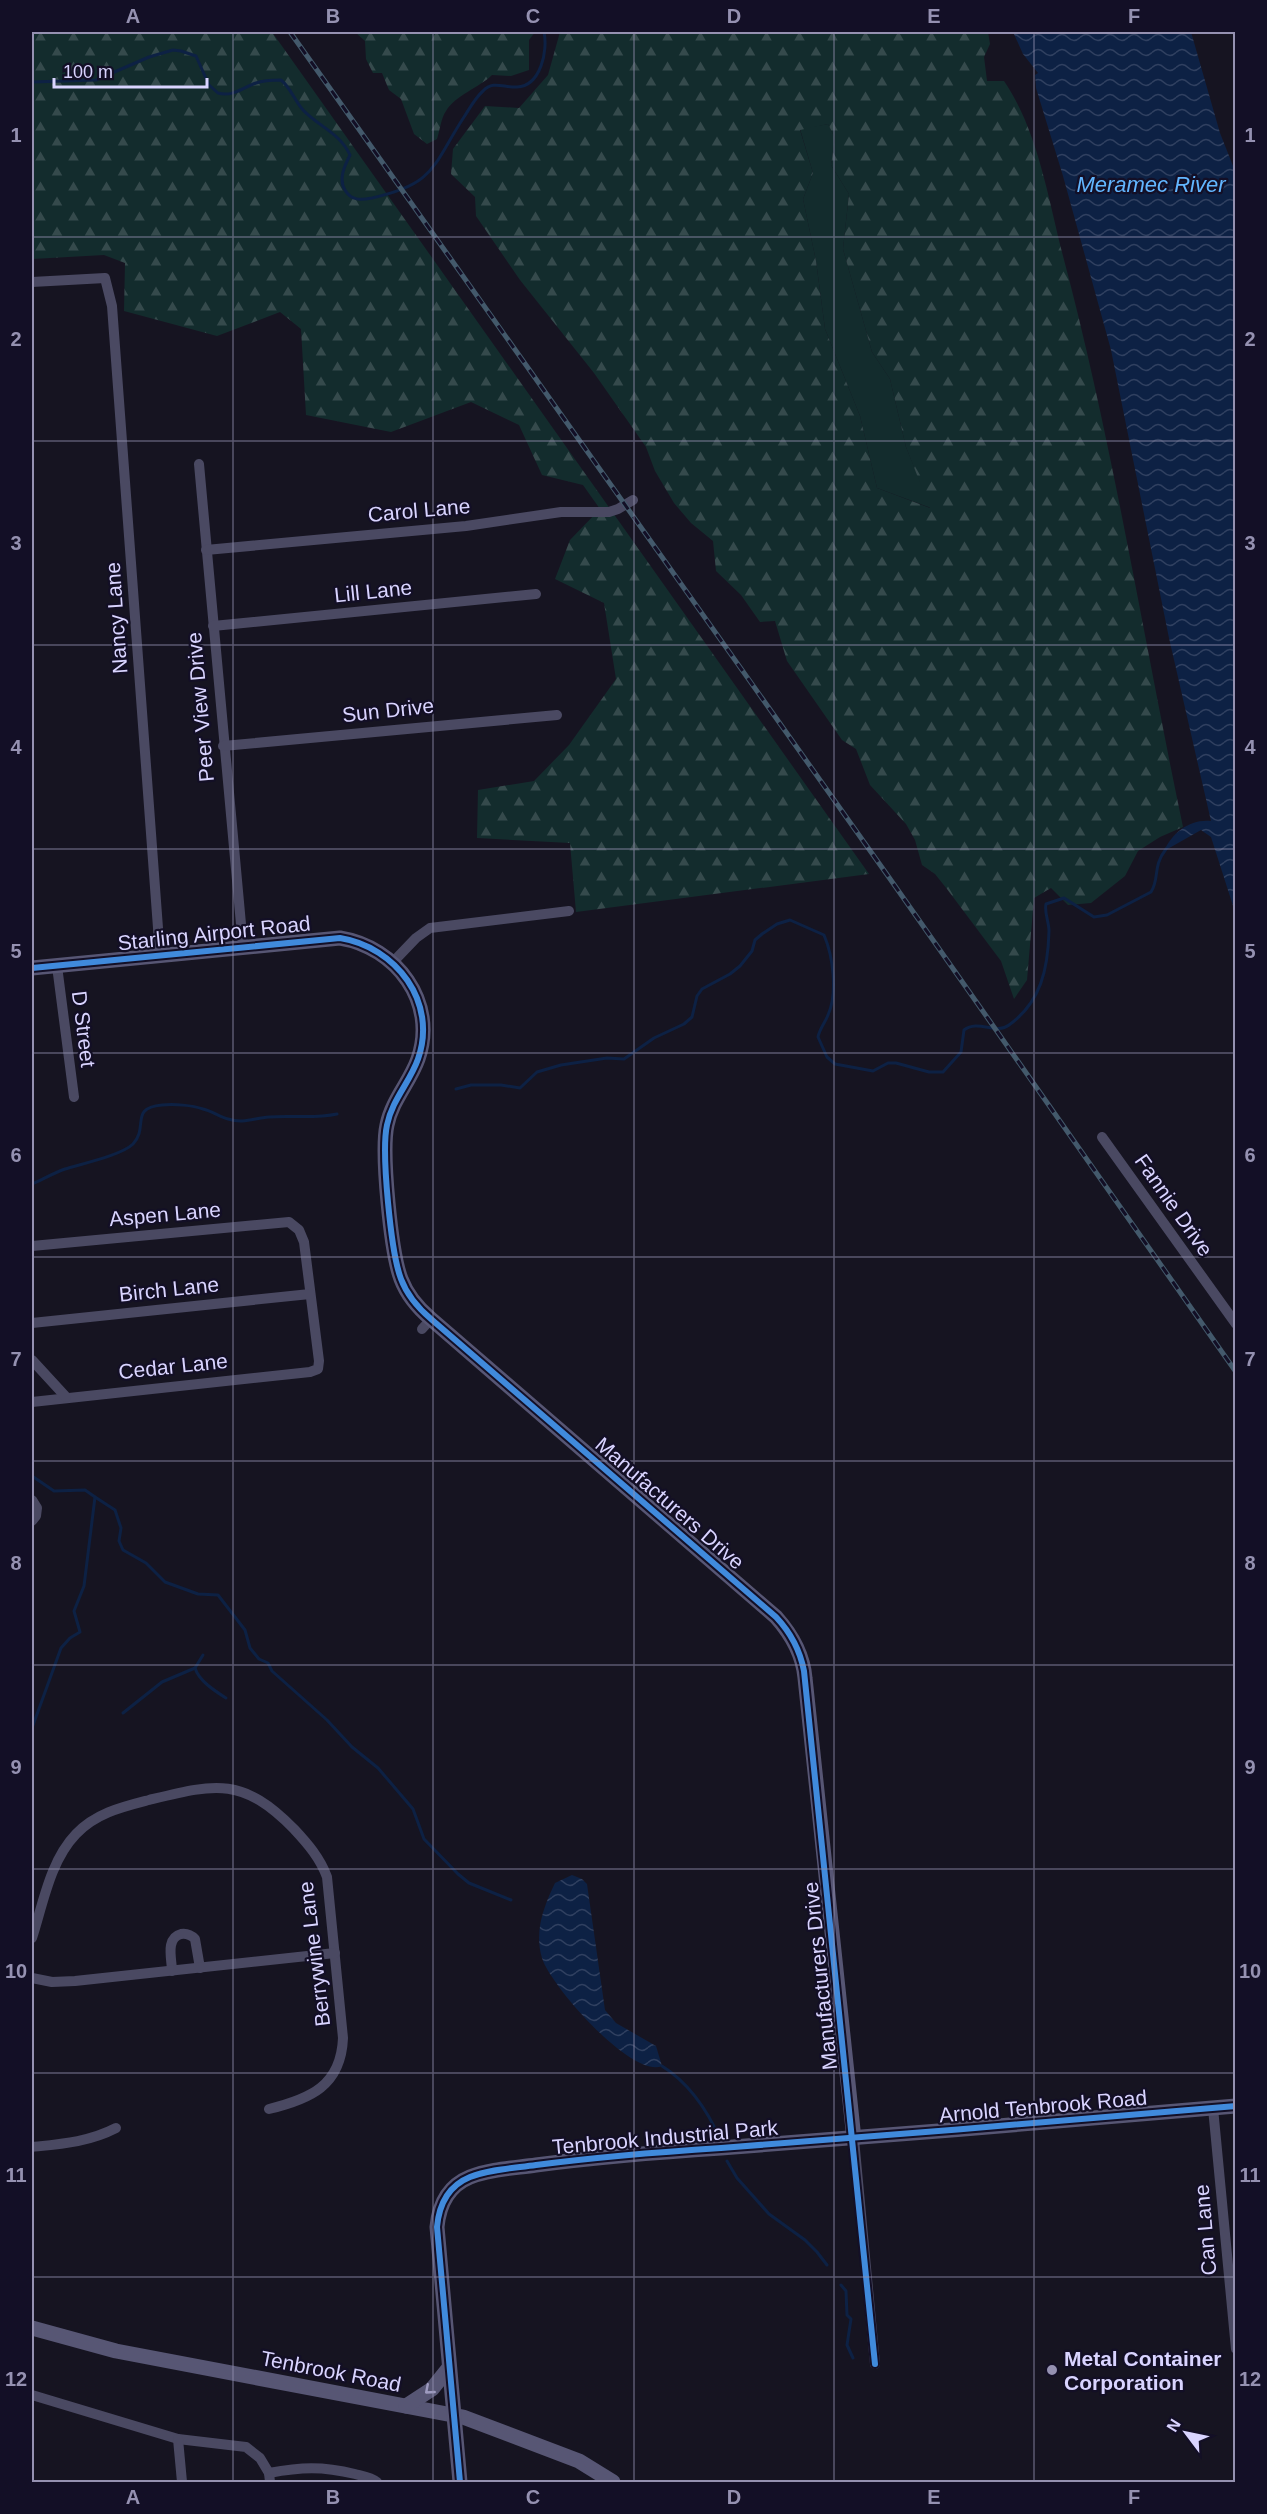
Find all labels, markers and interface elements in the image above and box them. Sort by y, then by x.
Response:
text: A [126,5,140,27]
text: B [326,5,340,27]
text: C [526,5,540,27]
text: D [727,5,741,27]
text: E [927,5,941,27]
text: F [1128,5,1140,27]
scale bar [54,51,207,89]
text: 100 m [63,62,113,82]
text: 1 [10,124,22,146]
text: 1 [1244,124,1256,146]
water label: Meramec River [1076,172,1227,197]
text: 2 [10,328,22,350]
text: 2 [1244,328,1256,350]
street label: Carol Lane [367,494,471,526]
text: 3 [10,532,22,554]
text: 3 [1244,532,1256,554]
street label: Nancy Lane [101,561,131,675]
street label: Lill Lane [333,575,413,607]
street label: Peer View Drive [182,631,218,783]
street label: Sun Drive [341,694,435,726]
text: 4 [10,736,22,758]
text: 4 [1244,736,1256,758]
street label: Starling Airport Road [116,911,312,955]
text: 5 [10,940,22,962]
text: 5 [1244,940,1256,962]
street label: D Street [68,989,100,1069]
text: 6 [10,1144,22,1166]
text: 6 [1244,1144,1256,1166]
street label: Fannie Drive [1130,1150,1218,1260]
street label: Aspen Lane [108,1198,222,1230]
street label: Birch Lane [118,1272,220,1306]
text: 7 [10,1348,22,1370]
text: 7 [1244,1348,1256,1370]
street label: Cedar Lane [117,1349,229,1383]
street label: Manufacturers Drive [591,1432,749,1574]
text: 8 [10,1552,22,1574]
text: 8 [1244,1552,1256,1574]
text: 9 [10,1756,22,1778]
text: 9 [1244,1756,1256,1778]
street label: Berrywine Lane [294,1880,334,2028]
street label: Manufacturers Drive [799,1881,841,2071]
text: 10 [5,1960,27,1982]
text: 10 [1239,1960,1261,1982]
street label: Arnold Tenbrook Road [938,2085,1148,2127]
street label: Tenbrook Industrial Park [551,2116,779,2158]
text: 11 [5,2164,27,2186]
text: 11 [1239,2164,1261,2186]
street label: Can Lane [1190,2184,1220,2276]
street label: Tenbrook Road [259,2346,403,2396]
place label: Metal Container Corporation [1064,2347,1222,2394]
marker: Metal Container Corporation [1045,2363,1059,2377]
text: 12 [5,2368,27,2390]
text: 12 [1239,2368,1261,2390]
one-way arrow [425,2382,436,2393]
north arrow [1156,2403,1216,2463]
text: N [1163,2416,1184,2435]
text: A [126,2486,140,2508]
text: B [326,2486,340,2508]
text: C [526,2486,540,2508]
text: D [727,2486,741,2508]
text: E [927,2486,941,2508]
text: F [1128,2486,1140,2508]

